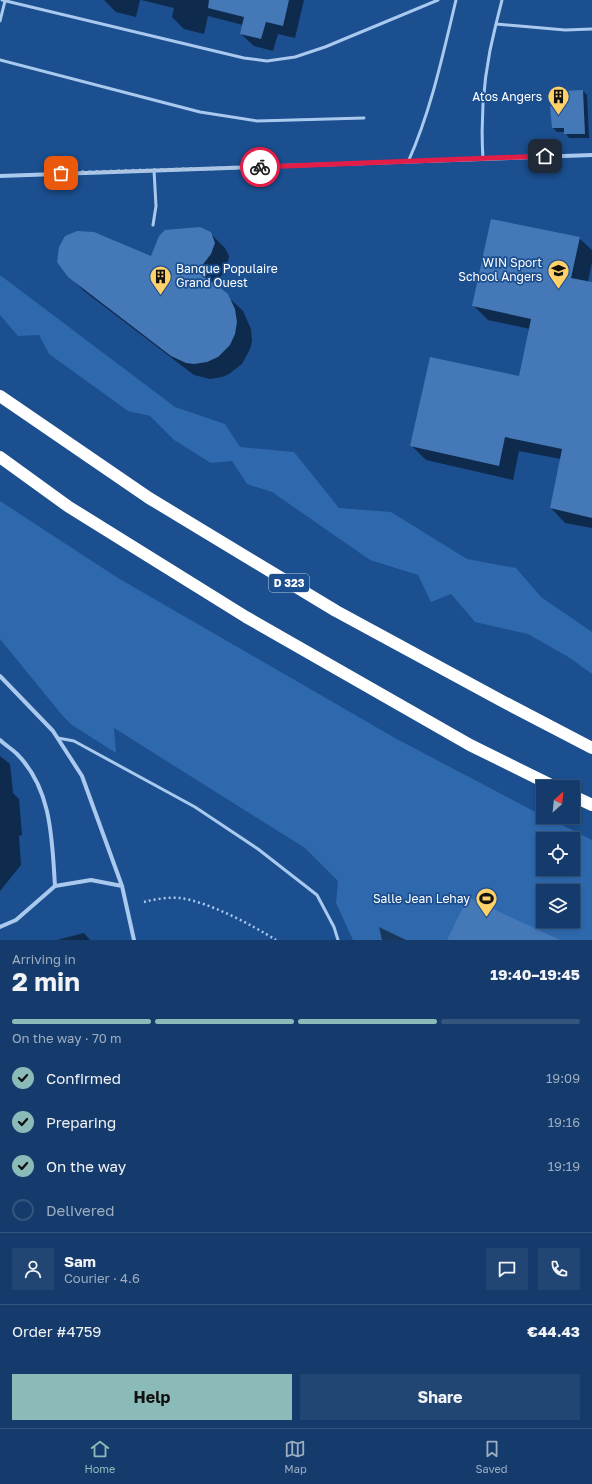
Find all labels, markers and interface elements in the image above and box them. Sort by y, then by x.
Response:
building icon: Atos Angers [545,84,571,117]
place label: Atos Angers [472,89,542,104]
pin [528,139,562,173]
icon: home [534,145,556,167]
courier [240,147,280,187]
pin [44,156,78,190]
icon: bike [249,156,271,178]
icon: bag [50,162,72,184]
place label: WIN Sport School Angers [458,255,542,284]
school or university icon: WIN Sport School Angers [545,257,571,290]
place label: Banque Populaire Grand Ouest [176,261,278,290]
building icon: Banque Populaire Grand Ouest [148,263,174,296]
road number: D 323 [269,574,309,592]
north arrow [536,780,580,824]
map controls [536,780,580,928]
button: locate [536,832,580,876]
button: layers [536,884,580,928]
sports icon: Salle Jean Lehay [473,886,499,919]
place label: Salle Jean Lehay [373,891,470,906]
text: Arriving in [12,951,76,967]
text: 19:40–19:45 [490,965,580,983]
text: 2 min [12,966,80,997]
text: On the way · 70 m [12,1030,122,1046]
icon: check [12,1067,34,1089]
text: Confirmed [46,1069,121,1087]
text: 19:09 [546,1070,580,1086]
icon: check [12,1111,34,1133]
text: Preparing [46,1113,116,1131]
text: 19:16 [548,1114,580,1130]
icon: check [12,1155,34,1177]
text: On the way [46,1157,126,1175]
text: 19:19 [548,1158,580,1174]
text: Delivered [46,1201,114,1219]
button: person [12,1248,54,1290]
button: chat [486,1248,528,1290]
button: phone [538,1248,580,1290]
text: Sam [64,1252,96,1270]
text: Courier · 4.6 [64,1270,140,1286]
text: Order #4759 [12,1322,101,1340]
text: €44.43 [527,1322,580,1340]
button: Help [12,1374,292,1420]
button: Share [300,1374,580,1420]
tab: Home [84,1438,115,1475]
tab: Map [284,1438,307,1475]
tab: Saved [475,1438,508,1475]

